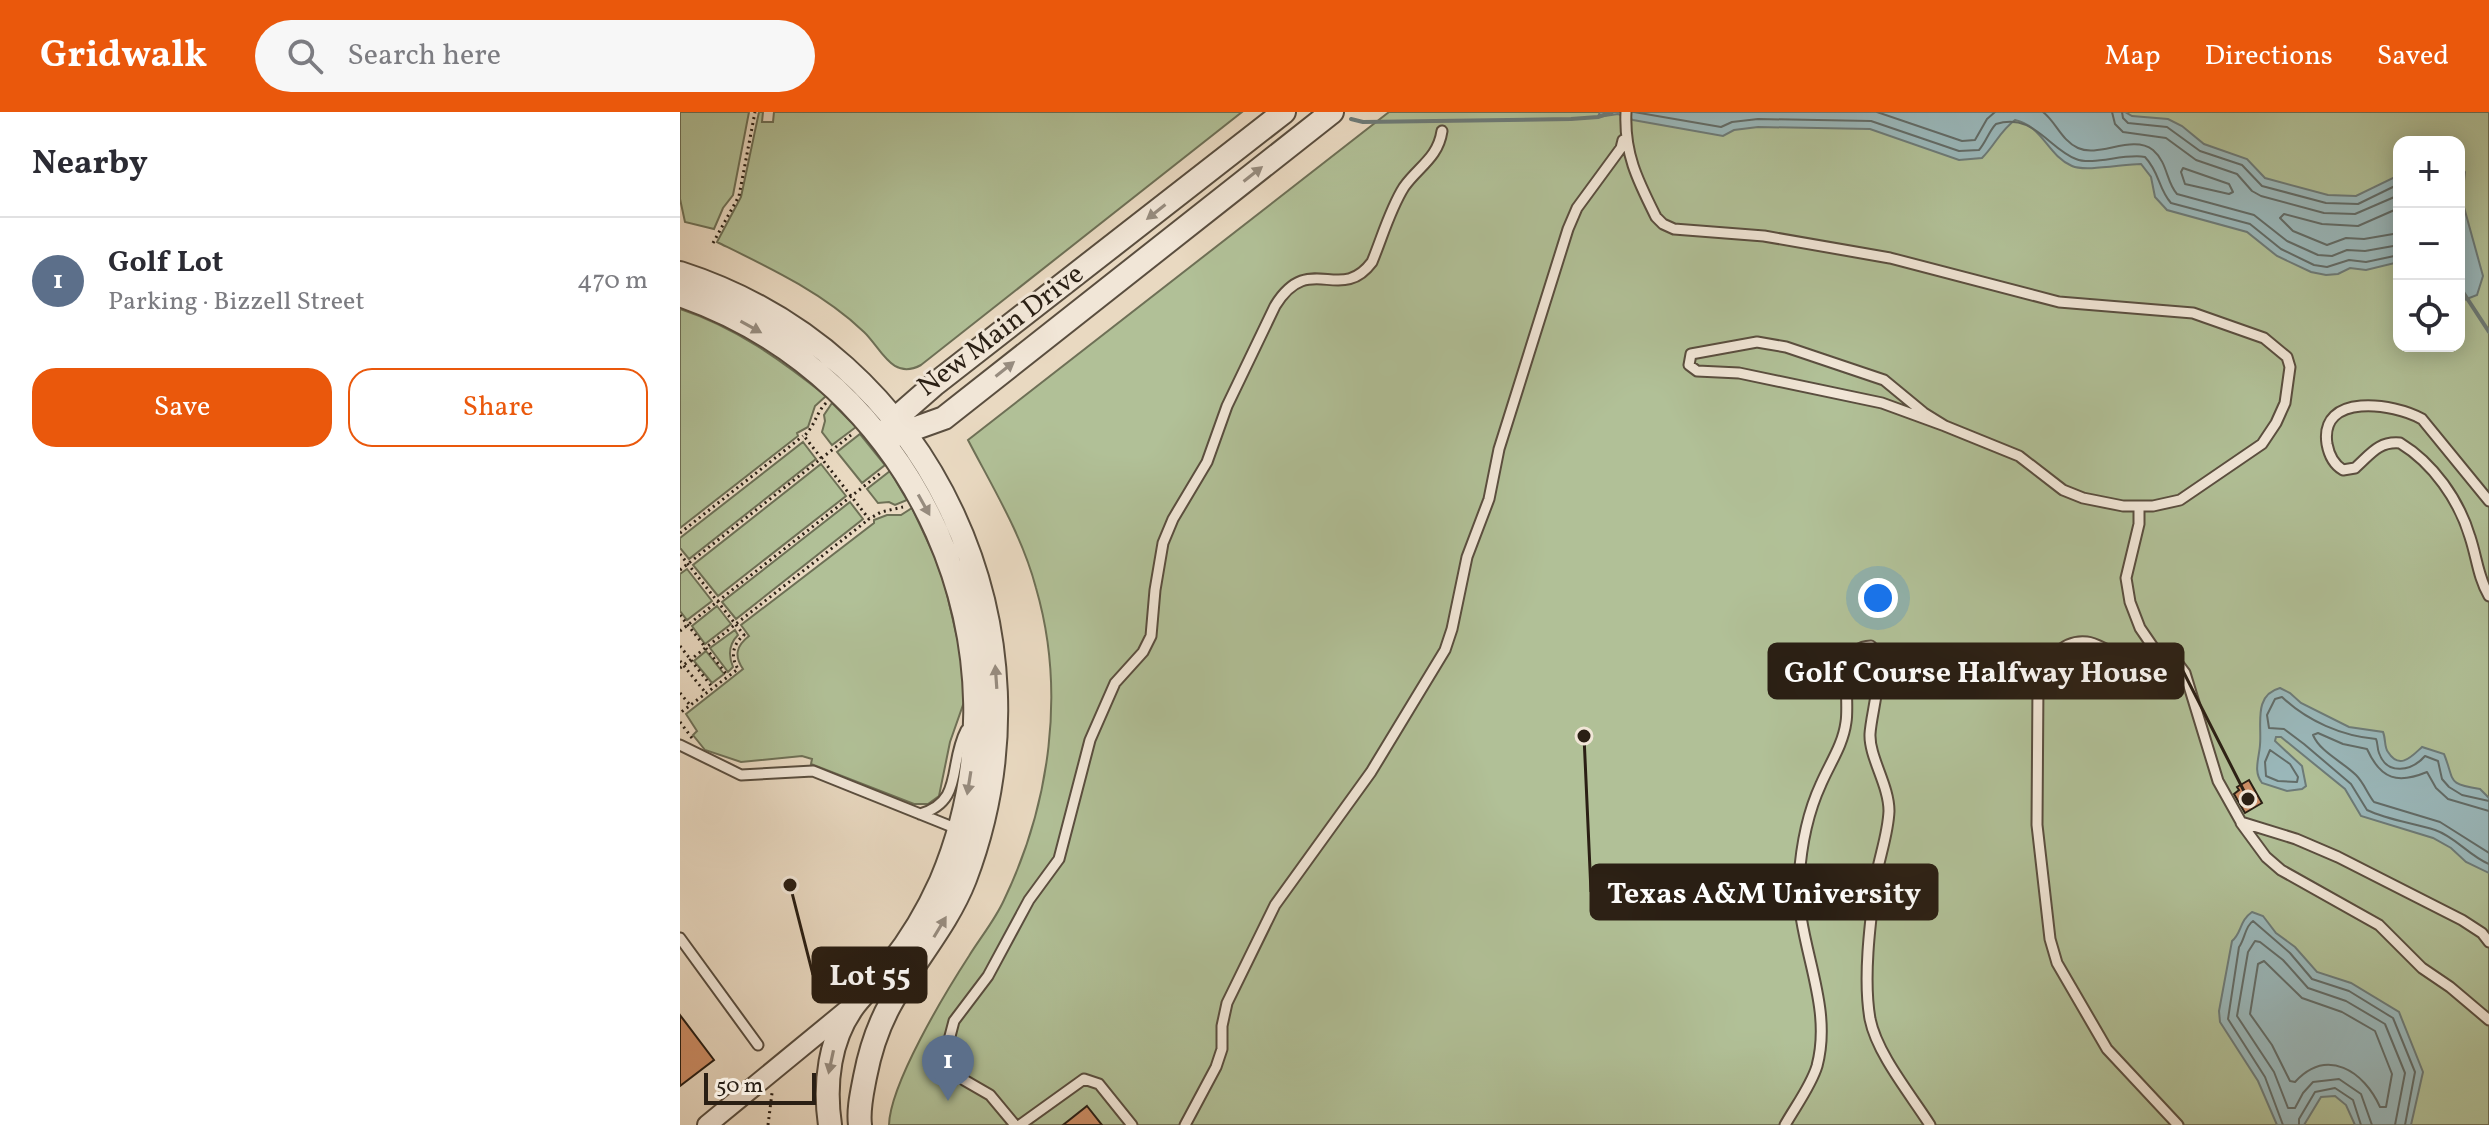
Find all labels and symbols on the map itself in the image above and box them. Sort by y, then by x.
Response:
one-way arrow [1243,166,1263,182]
one-way arrow [1146,204,1166,220]
street label: New Main Drive [910,255,1092,407]
one-way arrow [740,320,762,334]
one-way arrow [995,362,1015,378]
one-way arrow [917,493,931,516]
your location [1858,578,1898,618]
callout: Golf Course Halfway House [1769,644,2183,698]
text: Golf Course Halfway House [1784,653,2168,695]
one-way arrow [989,664,1002,689]
one-way arrow [963,771,975,796]
callout: Texas A&M University [1591,865,1937,919]
text: Texas A&M University [1607,874,1921,916]
one-way arrow [933,916,947,938]
callout: Lot 55 [813,948,926,1002]
text: Lot 55 [829,956,911,998]
pin: 1 [922,1035,974,1101]
one-way arrow [824,1050,837,1075]
scale bar [704,1069,816,1105]

